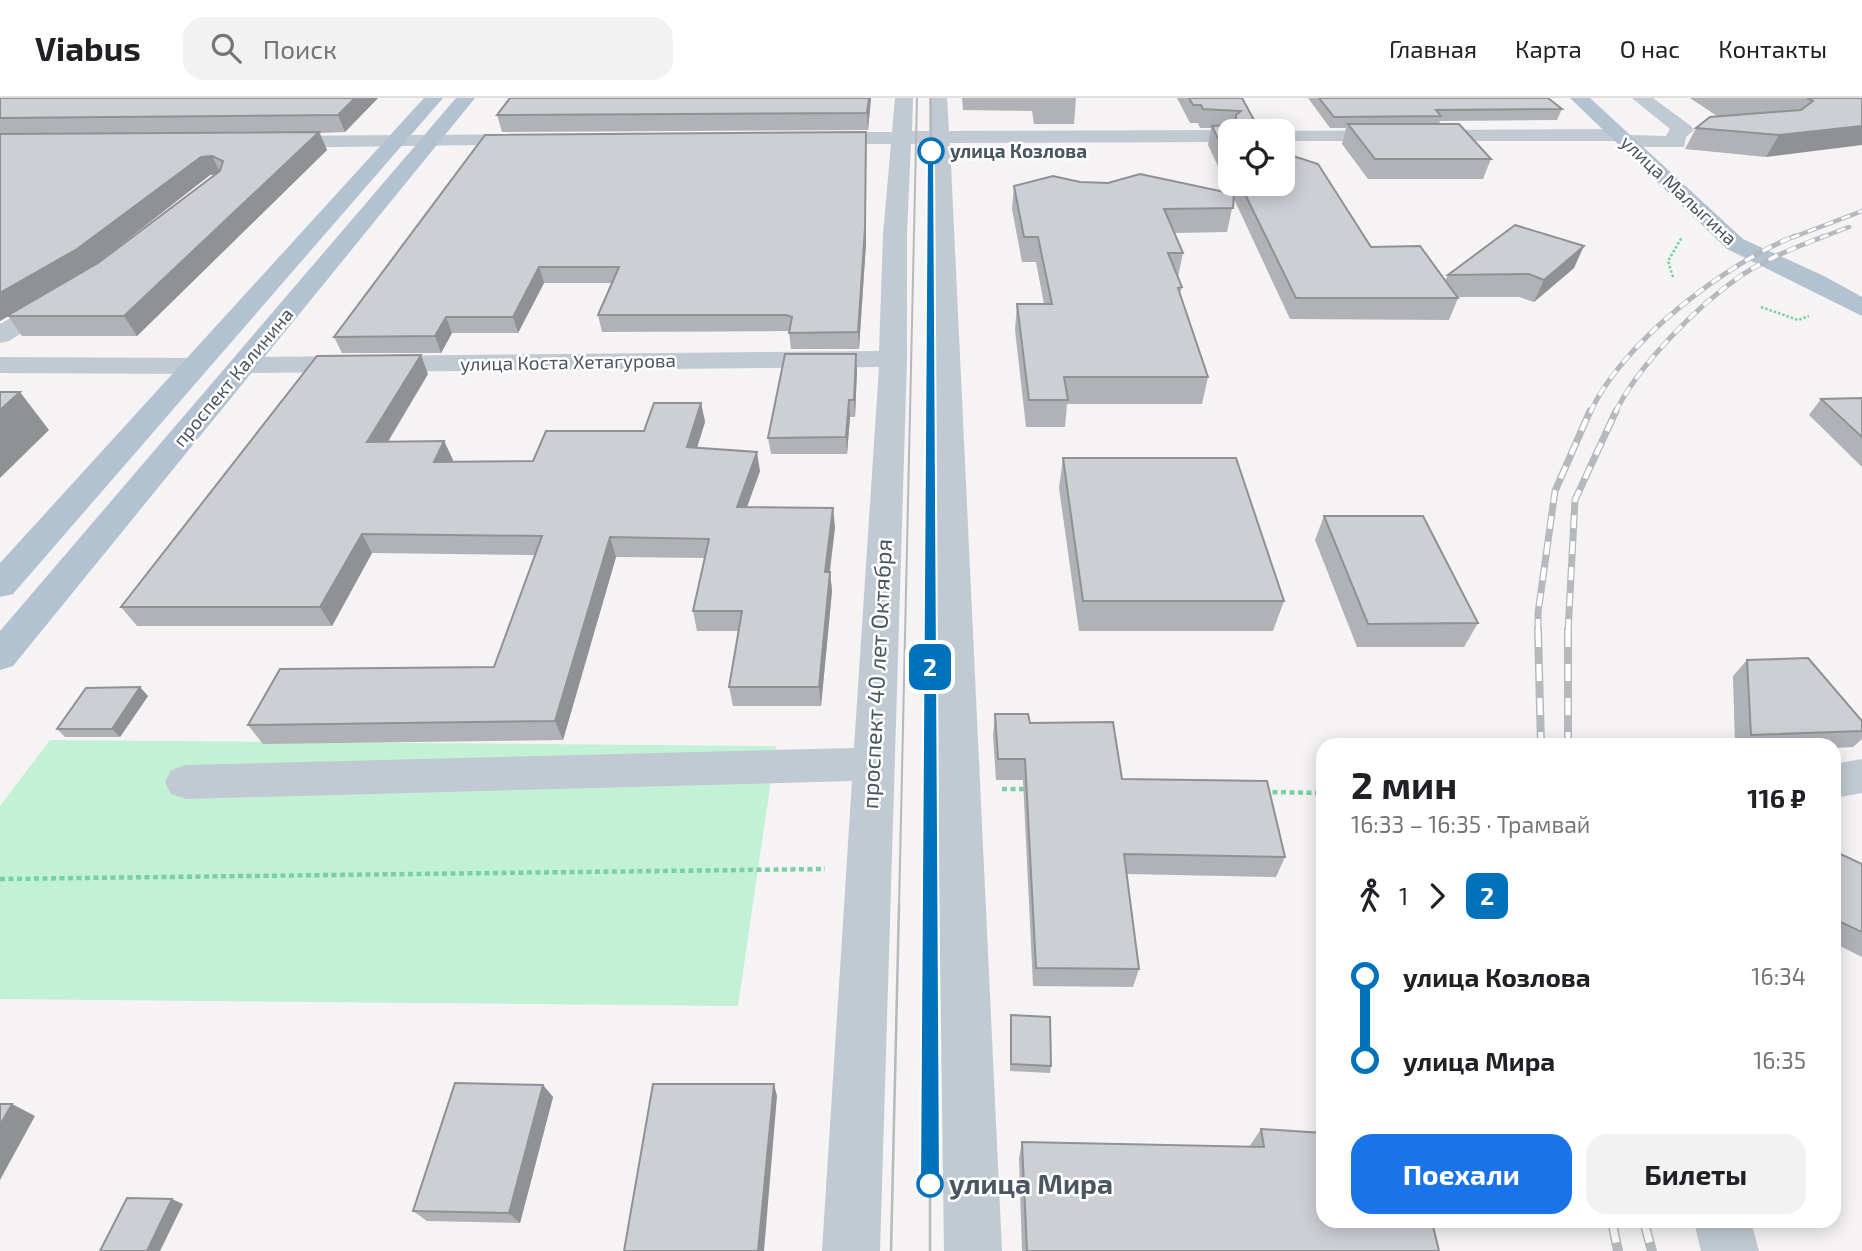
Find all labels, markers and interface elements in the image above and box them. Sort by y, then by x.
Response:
search box [183,17,673,80]
text: Viabus [35,28,141,68]
icon: search [207,29,245,67]
text: Поиск [263,33,337,64]
text: Главная [1389,34,1477,63]
text: Карта [1515,34,1582,63]
text: О нас [1620,34,1680,63]
text: Контакты [1718,34,1827,63]
map controls [1218,119,1295,196]
button: locate [1218,119,1295,196]
street label: улица Малыгина [1616,130,1742,250]
marker: улица Козлова [918,138,944,164]
place label: улица Козлова [950,139,1087,162]
street label: проспект Калинина [168,302,298,451]
street label: улица Коста Хетагурова [460,348,676,376]
street label: проспект 40 лет Октября [855,538,897,810]
line badge: 2 [907,644,953,690]
text: 2 [923,652,937,681]
text: 2 мин [1351,761,1457,807]
text: 116 ₽ [1747,782,1806,813]
text: 16:33 – 16:35 · Трамвай [1351,810,1590,838]
icon: walk [1351,877,1389,915]
icon: forward [1418,877,1456,915]
text: 2 [1480,881,1494,910]
text: 1 [1399,882,1408,910]
text: улица Козлова [1403,961,1591,992]
text: 16:34 [1751,962,1806,990]
text: улица Мира [1403,1045,1555,1076]
text: 16:35 [1753,1046,1806,1074]
button: Поехали [1351,1134,1572,1214]
button: Билеты [1586,1134,1806,1214]
place label: улица Мира [949,1166,1113,1200]
marker: улица Мира [917,1171,943,1197]

